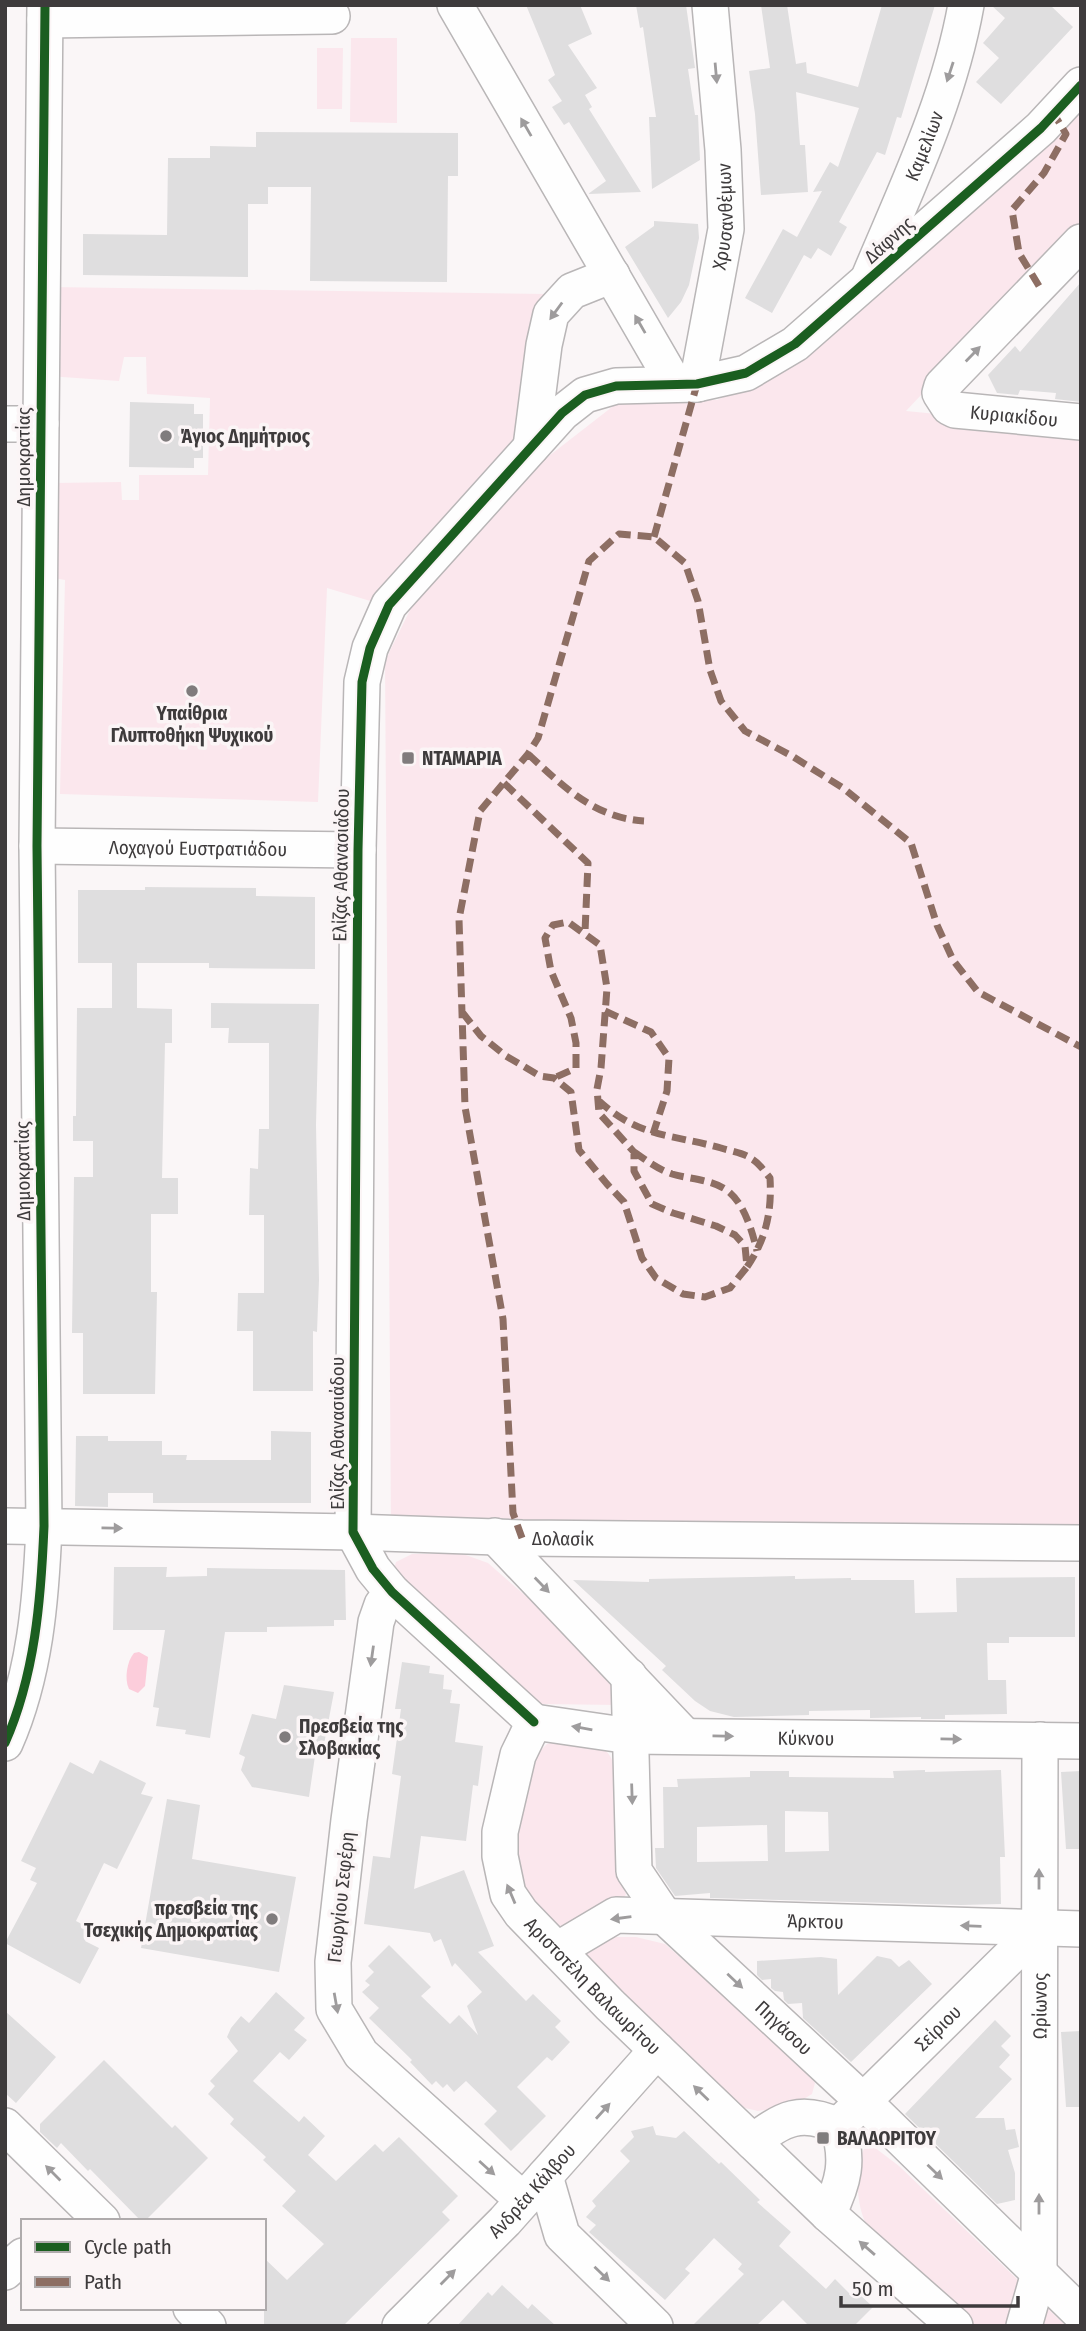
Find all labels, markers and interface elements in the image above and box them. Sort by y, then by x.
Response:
one-way arrow [944,61,955,82]
one-way arrow [711,62,722,84]
street label: Καμελίων [900,107,948,184]
one-way arrow [520,118,532,137]
street label: Χρυσανθέμων [707,162,738,272]
street label: Δάφνης [859,212,919,268]
one-way arrow [549,301,563,320]
one-way arrow [634,314,646,334]
one-way arrow [964,346,981,363]
street label: Κυριακίδου [969,400,1059,431]
street label: Δημοκρατίας [12,407,35,507]
place label: Άγιος Δημήτριος [180,425,311,448]
marker: Άγιος Δημήτριος [158,428,174,444]
marker: Υπαίθρια Γλυπτοθήκη Ψυχικού [184,683,200,699]
place label: Υπαίθρια Γλυπτοθήκη Ψυχικού [111,702,274,747]
place label: ΝΤΑΜΑΡΙΑ [422,747,503,770]
marker: ΝΤΑΜΑΡΙΑ [400,750,416,766]
street label: Ελίζας Αθανασιάδου [328,788,354,942]
street label: Λοχαγού Ευστρατιάδου [109,835,287,861]
street label: Δημοκρατίας [11,1121,35,1221]
street label: Ελίζας Αθανασιάδου [326,1356,349,1510]
one-way arrow [102,1522,124,1533]
street label: Δολασίκ [532,1527,594,1550]
one-way arrow [533,1576,549,1593]
one-way arrow [366,1645,377,1667]
place label: Πρεσβεία της Σλοβακίας [299,1715,404,1760]
one-way arrow [571,1722,593,1733]
street label: Κύκνου [778,1726,834,1750]
marker: Πρεσβεία της Σλοβακίας [277,1729,293,1745]
one-way arrow [712,1730,734,1742]
one-way arrow [940,1733,962,1745]
one-way arrow [627,1783,638,1805]
street label: Γεωργίου Σεφέρη [323,1830,359,1964]
one-way arrow [1033,1868,1045,1890]
one-way arrow [505,1884,517,1904]
place label: πρεσβεία της Τσεχικής Δημοκρατίας [84,1897,259,1942]
street label: Άρκτου [787,1909,844,1933]
marker: πρεσβεία της Τσεχικής Δημοκρατίας [264,1911,280,1927]
street label: Αριστοτέλη Βαλαωρίτου [520,1912,666,2059]
one-way arrow [610,1912,632,1923]
one-way arrow [959,1920,981,1932]
one-way arrow [726,1973,743,1989]
street label: Ωρίωνος [1028,1973,1051,2039]
one-way arrow [331,1992,342,2014]
street label: Πηγάσου [751,1996,817,2060]
street label: Σείριου [910,2000,966,2056]
one-way arrow [693,2085,710,2101]
one-way arrow [595,2102,611,2120]
place label: ΒΑΛΑΩΡΙΤΟΥ [837,2127,937,2150]
marker: ΒΑΛΑΩΡΙΤΟΥ [815,2130,831,2146]
street label: Ανδρέα Κάλβου [483,2139,580,2243]
one-way arrow [478,2159,495,2175]
one-way arrow [927,2163,944,2180]
one-way arrow [45,2165,62,2182]
one-way arrow [1033,2193,1045,2215]
legend [21,2219,266,2310]
text: Cycle path [84,2234,172,2260]
one-way arrow [858,2240,876,2256]
scale bar [841,2264,1018,2308]
one-way arrow [593,2265,610,2281]
text: Path [84,2269,122,2295]
one-way arrow [440,2269,457,2286]
text: 50 m [852,2276,894,2302]

